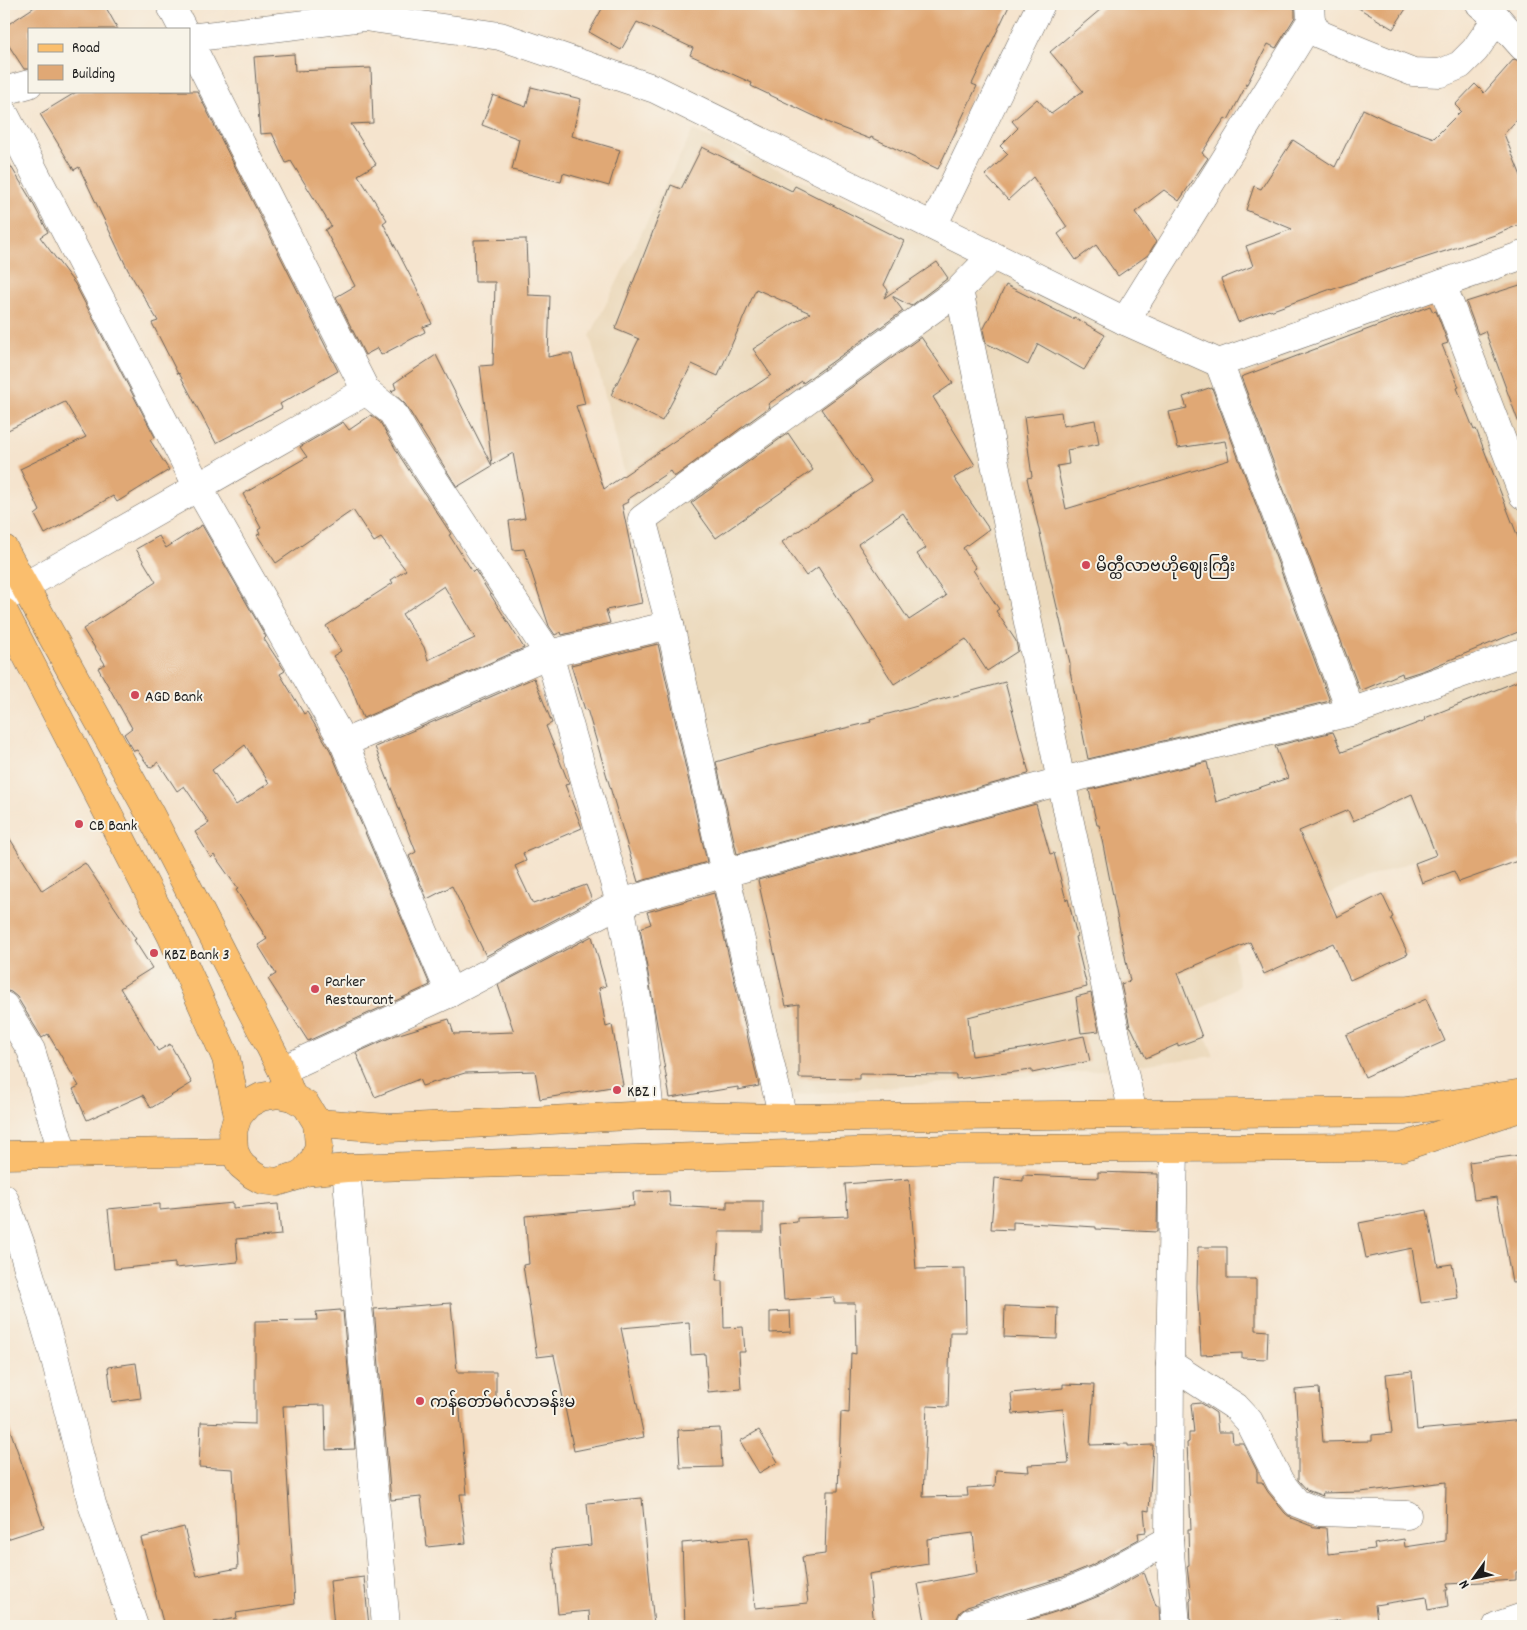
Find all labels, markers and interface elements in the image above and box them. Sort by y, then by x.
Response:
legend [28,28,190,92]
text: Road [72,38,100,60]
text: Building [72,64,115,86]
place label: မိတ္ထီလာဗဟိုဈေးကြီး [1096,554,1235,580]
marker: မိတ္ထီလာဗဟိုဈေးကြီး [1080,559,1092,571]
place label: AGD Bank [145,686,203,709]
marker: AGD Bank [129,689,141,701]
place label: CB Bank [89,815,137,838]
marker: CB Bank [73,818,85,830]
place label: KBZ Bank 3 [164,944,230,967]
marker: KBZ Bank 3 [148,947,160,959]
place label: Parker Restaurant [325,971,394,1012]
marker: Parker Restaurant [309,983,321,995]
place label: KBZ 1 [627,1081,656,1104]
marker: KBZ 1 [611,1084,623,1096]
place label: ကန်တော်မင်္ဂလာခန်းမ [430,1390,575,1415]
marker: ကန်တော်မင်္ဂလာခန်းမ [414,1395,426,1407]
north arrow [1450,1552,1500,1602]
text: N [1454,1576,1475,1592]

